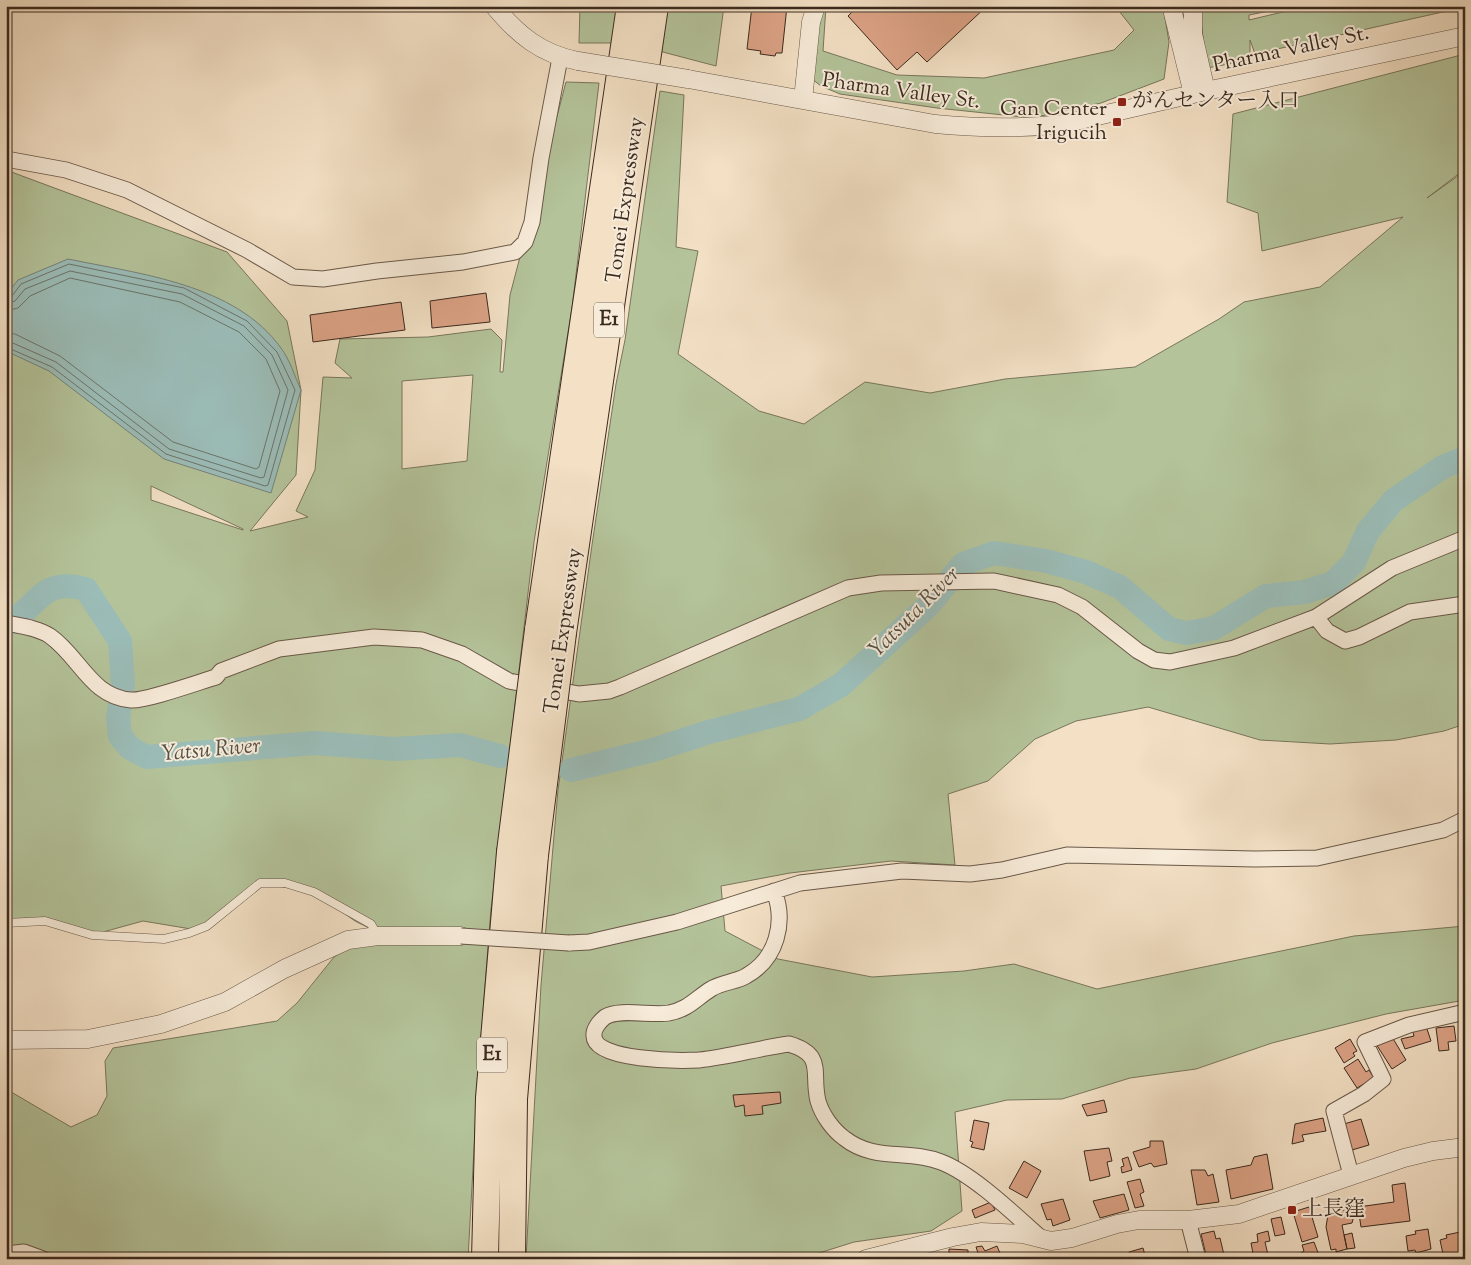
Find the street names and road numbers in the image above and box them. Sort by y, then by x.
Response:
street label: Pharma Valley St. [1210,19,1372,81]
street label: Pharma Valley St. [820,66,982,118]
street label: Tomei Expressway [600,115,653,285]
road number: E1 [594,302,624,338]
street label: Tomei Expressway [538,546,591,716]
road number: E1 [477,1038,507,1072]

